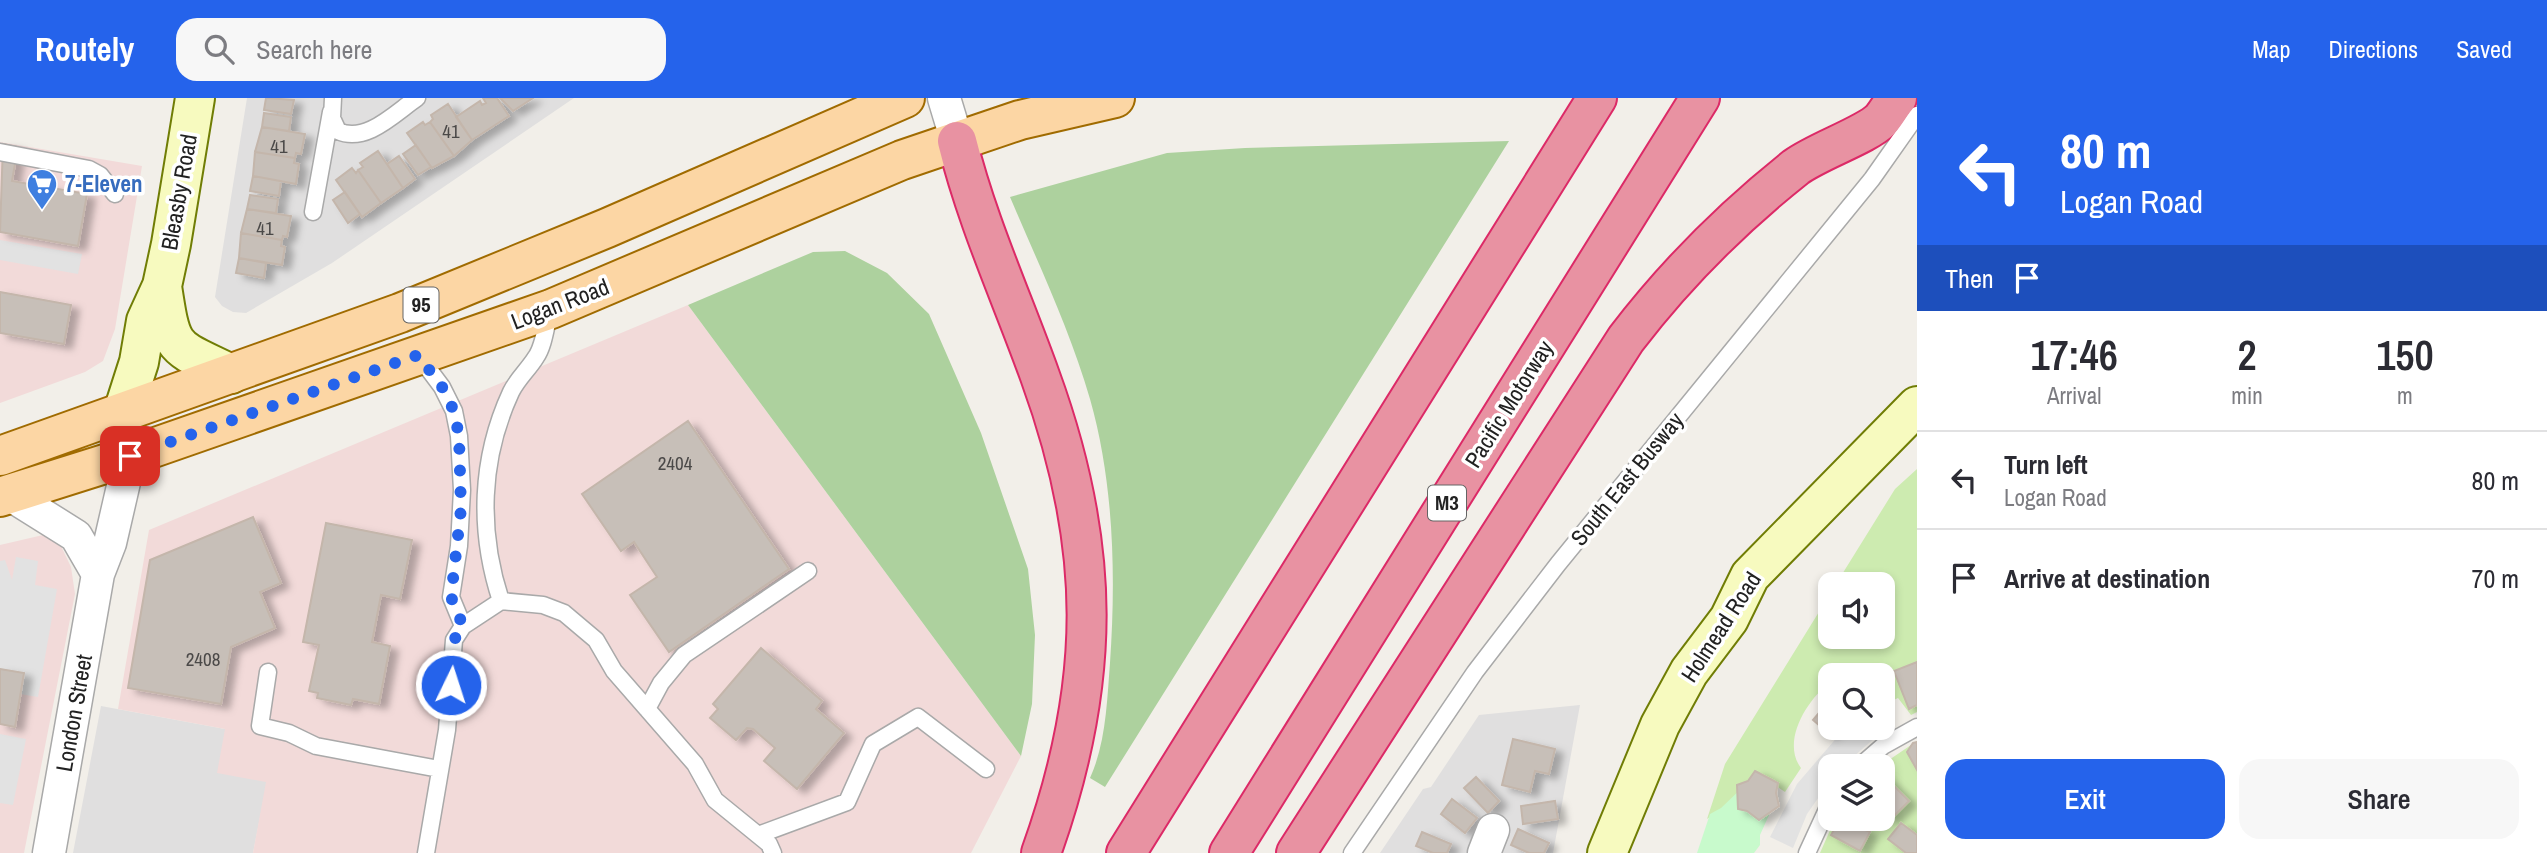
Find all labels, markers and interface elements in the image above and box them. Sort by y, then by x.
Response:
search box [176,18,666,81]
text: Routely [35,27,134,71]
icon: search [200,30,238,68]
text: Search here [256,32,372,67]
text: Map [2252,33,2290,65]
text: Directions [2328,33,2418,65]
text: Saved [2456,33,2512,65]
text: 80 m [2060,117,2152,183]
house number: 41 [442,118,460,144]
icon: left [1945,126,2036,217]
street label: Bleasby Road [153,131,204,252]
house number: 41 [270,133,288,159]
supermarket icon: 7-Eleven [25,167,59,211]
place label: 7-Eleven [65,168,143,199]
text: Logan Road [2060,180,2203,223]
house number: 41 [256,215,274,241]
icon: arrive [2008,259,2046,297]
text: Then [1945,261,1994,296]
street label: Logan Road [506,271,613,336]
road number: 95 [404,288,438,322]
text: 17:46 [2030,327,2118,383]
text: 2 [2237,327,2257,383]
text: 150 [2376,327,2434,383]
street label: Pacific Motorway [1457,334,1560,473]
text: Arrival [2047,380,2101,411]
text: min [2231,380,2263,411]
text: m [2397,380,2413,411]
street label: South East Busway [1563,405,1690,552]
pin [100,426,160,486]
icon: arrive [111,437,149,475]
text: Turn left [2004,447,2088,482]
house number: 2404 [658,450,693,476]
icon: left [1945,461,1983,499]
text: 80 m [2472,463,2519,498]
text: Logan Road [2004,482,2107,513]
road number: M3 [1428,486,1466,520]
icon: arrive [1945,559,1983,597]
text: Arrive at destination [2004,561,2210,596]
text: 70 m [2472,561,2519,596]
street label: Holmead Road [1673,566,1768,688]
map controls [1818,572,1895,831]
button: sound [1818,572,1895,649]
house number: 2408 [186,646,220,672]
position arrow [414,648,488,722]
street label: London Street [48,652,99,774]
button: search [1818,663,1895,740]
button: layers [1818,754,1895,831]
button: Exit [1945,759,2225,839]
button: Share [2239,759,2519,839]

